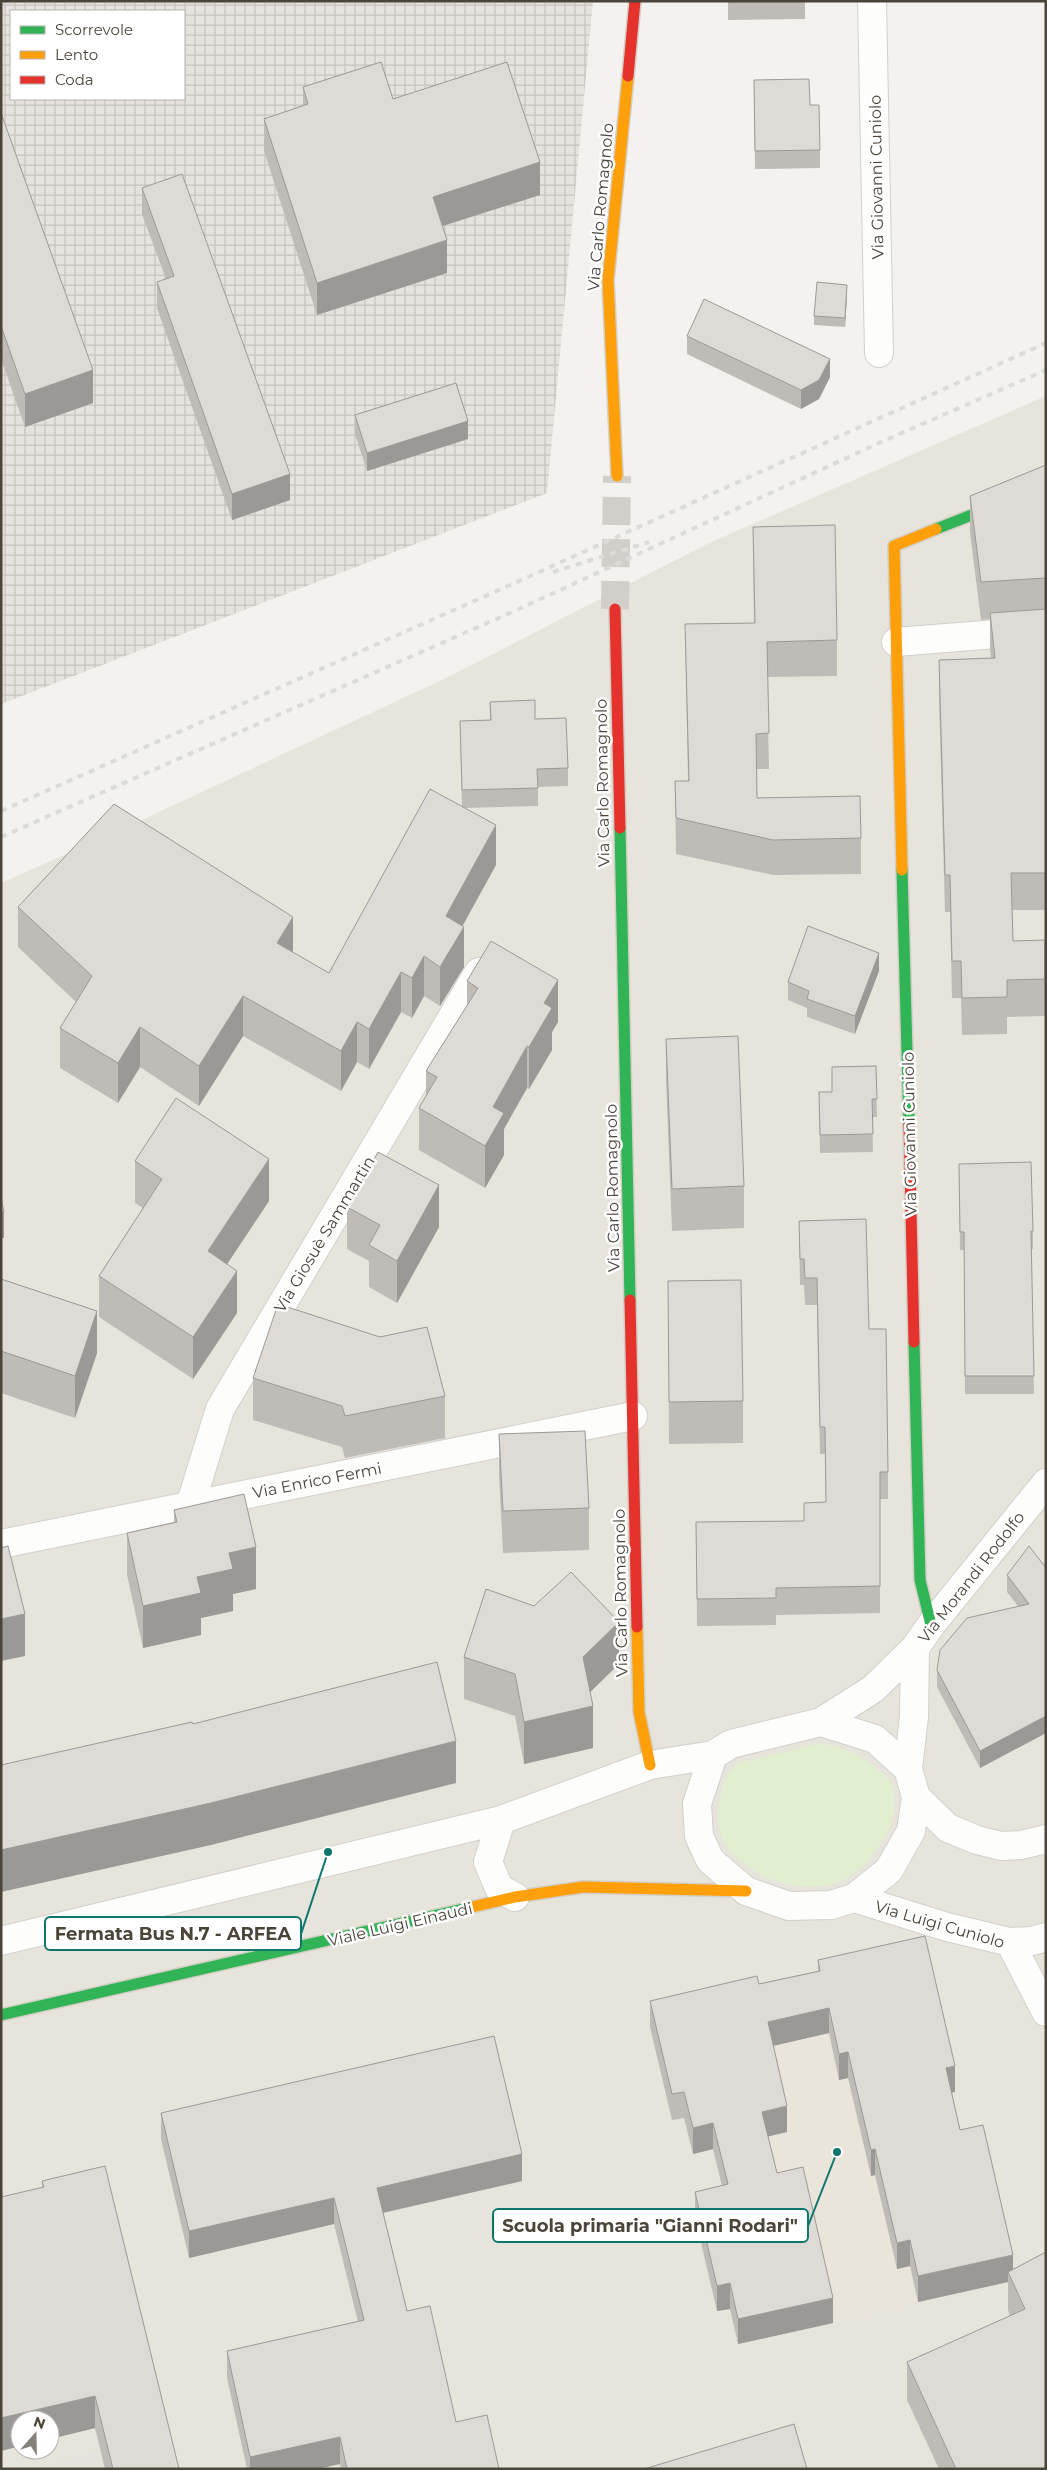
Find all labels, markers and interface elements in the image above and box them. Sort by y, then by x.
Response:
legend [10,10,185,100]
text: Scorrevole [55,20,133,39]
text: Lento [55,45,98,64]
text: Coda [55,70,94,89]
street label: Via Giovanni Cuniolo [866,95,887,259]
street label: Via Carlo Romagnolo [584,122,617,292]
street label: Via Carlo Romagnolo [592,699,613,867]
street label: Via Giovanni Cuniolo [899,1052,920,1216]
street label: Via Carlo Romagnolo [602,1104,623,1272]
street label: Via Giosuè Sammartin [270,1153,379,1316]
street label: Via Enrico Fermi [251,1459,383,1502]
street label: Via Morandi Rodolfo [914,1508,1029,1647]
street label: Via Carlo Romagnolo [610,1509,631,1677]
street label: Via Luigi Cuniolo [873,1897,1007,1952]
street label: Viale Luigi Einaudi [326,1899,474,1950]
callout: Fermata Bus N.7 - ARFEA [45,1917,301,1950]
text: Fermata Bus N.7 - ARFEA [55,1923,291,1945]
callout: Scuola primaria "Gianni Rodari" [493,2209,808,2242]
text: Scuola primaria "Gianni Rodari" [502,2215,798,2237]
north arrow [10,2410,60,2460]
text: N [31,2412,48,2433]

